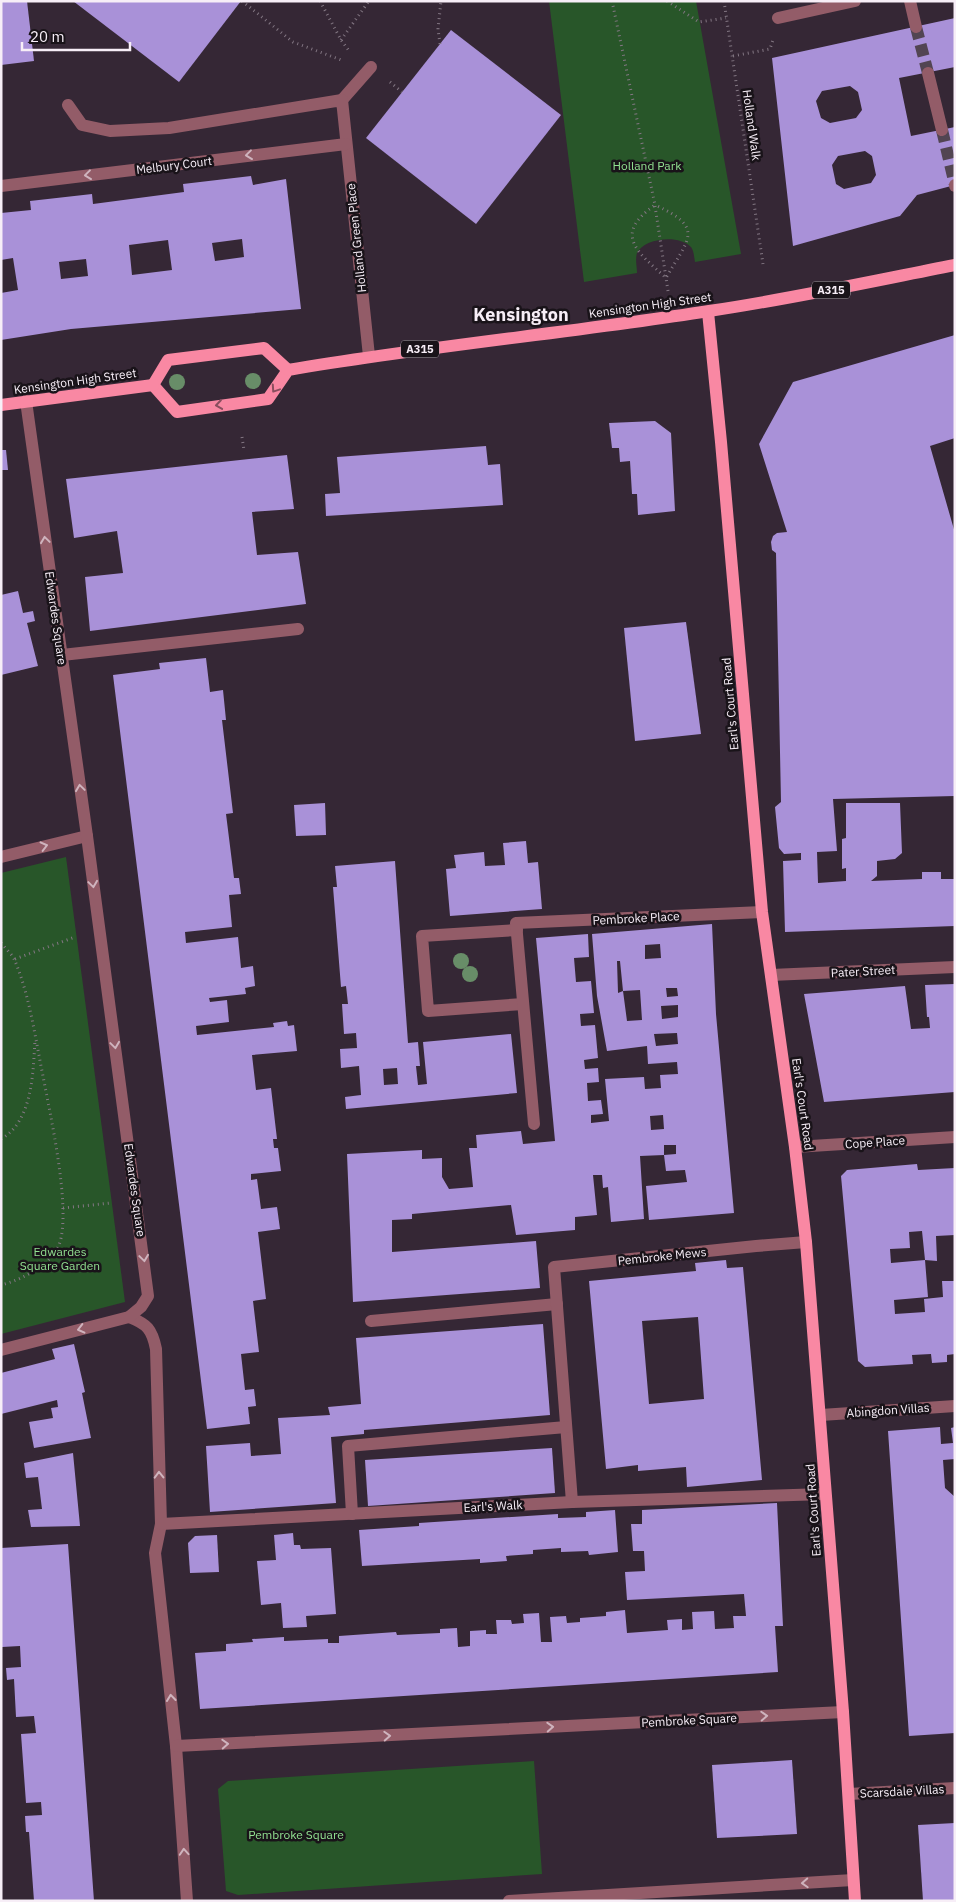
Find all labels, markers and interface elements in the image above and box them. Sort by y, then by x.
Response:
scale bar [22,20,130,52]
text: 20 m [30,27,65,46]
street label: Holland Walk [740,89,764,162]
one-way arrow [245,149,253,160]
street label: Melbury Court [135,153,213,177]
park label: Holland Park [613,158,682,173]
one-way arrow [83,169,91,180]
street label: Holland Green Place [343,182,369,293]
road number: A315 [812,282,850,298]
street label: Kensington High Street [588,289,712,321]
district label: Kensington [473,303,569,326]
road number: A315 [401,340,439,358]
street label: Kensington High Street [13,365,137,397]
one-way arrow [272,383,281,393]
one-way arrow [215,400,224,410]
one-way arrow [40,536,51,544]
street label: Edwardes Square [42,570,70,666]
street label: Earl's Court Road [718,657,742,751]
one-way arrow [76,783,86,792]
one-way arrow [40,841,49,852]
one-way arrow [88,880,98,889]
street label: Pembroke Place [592,908,680,928]
street label: Pater Street [830,962,896,980]
one-way arrow [110,1041,120,1050]
street label: Earl's Court Road [789,1057,817,1151]
street label: Cope Place [845,1132,906,1152]
street label: Edwardes Square [121,1142,149,1238]
park label: Edwardes Square Garden [20,1244,100,1273]
street label: Pembroke Mews [617,1244,707,1268]
one-way arrow [139,1254,149,1263]
one-way arrow [78,1324,86,1334]
street label: Abingdon Villas [846,1400,930,1420]
street label: Earl's Court Road [802,1463,824,1557]
one-way arrow [154,1471,164,1479]
street label: Earl's Walk [463,1497,524,1515]
one-way arrow [166,1694,177,1702]
street label: Pembroke Square [641,1710,738,1730]
one-way arrow [761,1711,769,1722]
one-way arrow [546,1722,554,1733]
one-way arrow [383,1730,391,1741]
one-way arrow [221,1738,229,1749]
street label: Scarsdale Villas [859,1781,945,1801]
park label: Pembroke Square [248,1827,344,1842]
one-way arrow [178,1848,189,1856]
one-way arrow [800,1878,808,1889]

